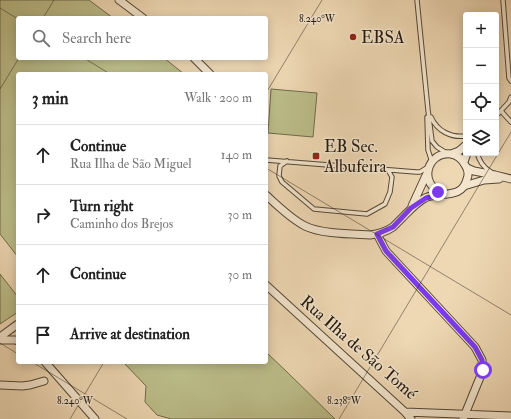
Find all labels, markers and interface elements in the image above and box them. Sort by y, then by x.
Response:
map controls [463,12,499,156]
button: + [463,12,499,48]
text: 8.240°W [299,13,336,25]
search box [16,16,268,60]
icon: search [30,27,52,49]
place label: EBSA [361,27,405,48]
text: Search here [62,29,131,48]
marker: EBSA [348,32,358,42]
button: − [463,48,499,84]
button: locate [463,84,499,120]
text: 3 min [32,88,69,109]
text: Walk · 200 m [184,90,252,106]
button: layers [463,120,499,156]
place label: EB Sec. Albufeira [323,136,388,177]
text: Continue [70,137,126,156]
icon: ahead [32,144,54,166]
text: 140 m [221,147,252,163]
marker: EB Sec. Albufeira [311,151,321,161]
text: Rua Ilha de São Miguel [70,156,192,172]
route end [429,183,447,201]
text: Turn right [70,197,133,216]
icon: right [32,204,54,226]
text: 30 m [228,207,252,223]
text: Caminho dos Brejos [70,216,173,232]
icon: ahead [32,264,54,286]
text: Continue [70,265,126,284]
text: 30 m [228,267,252,283]
street label: Rua Ilha de São Tomé [296,291,422,404]
icon: arrive [32,324,54,346]
text: Arrive at destination [70,325,190,344]
route start [474,361,492,379]
text: 8.240°W [57,395,94,407]
text: 8.238°W [327,395,362,407]

